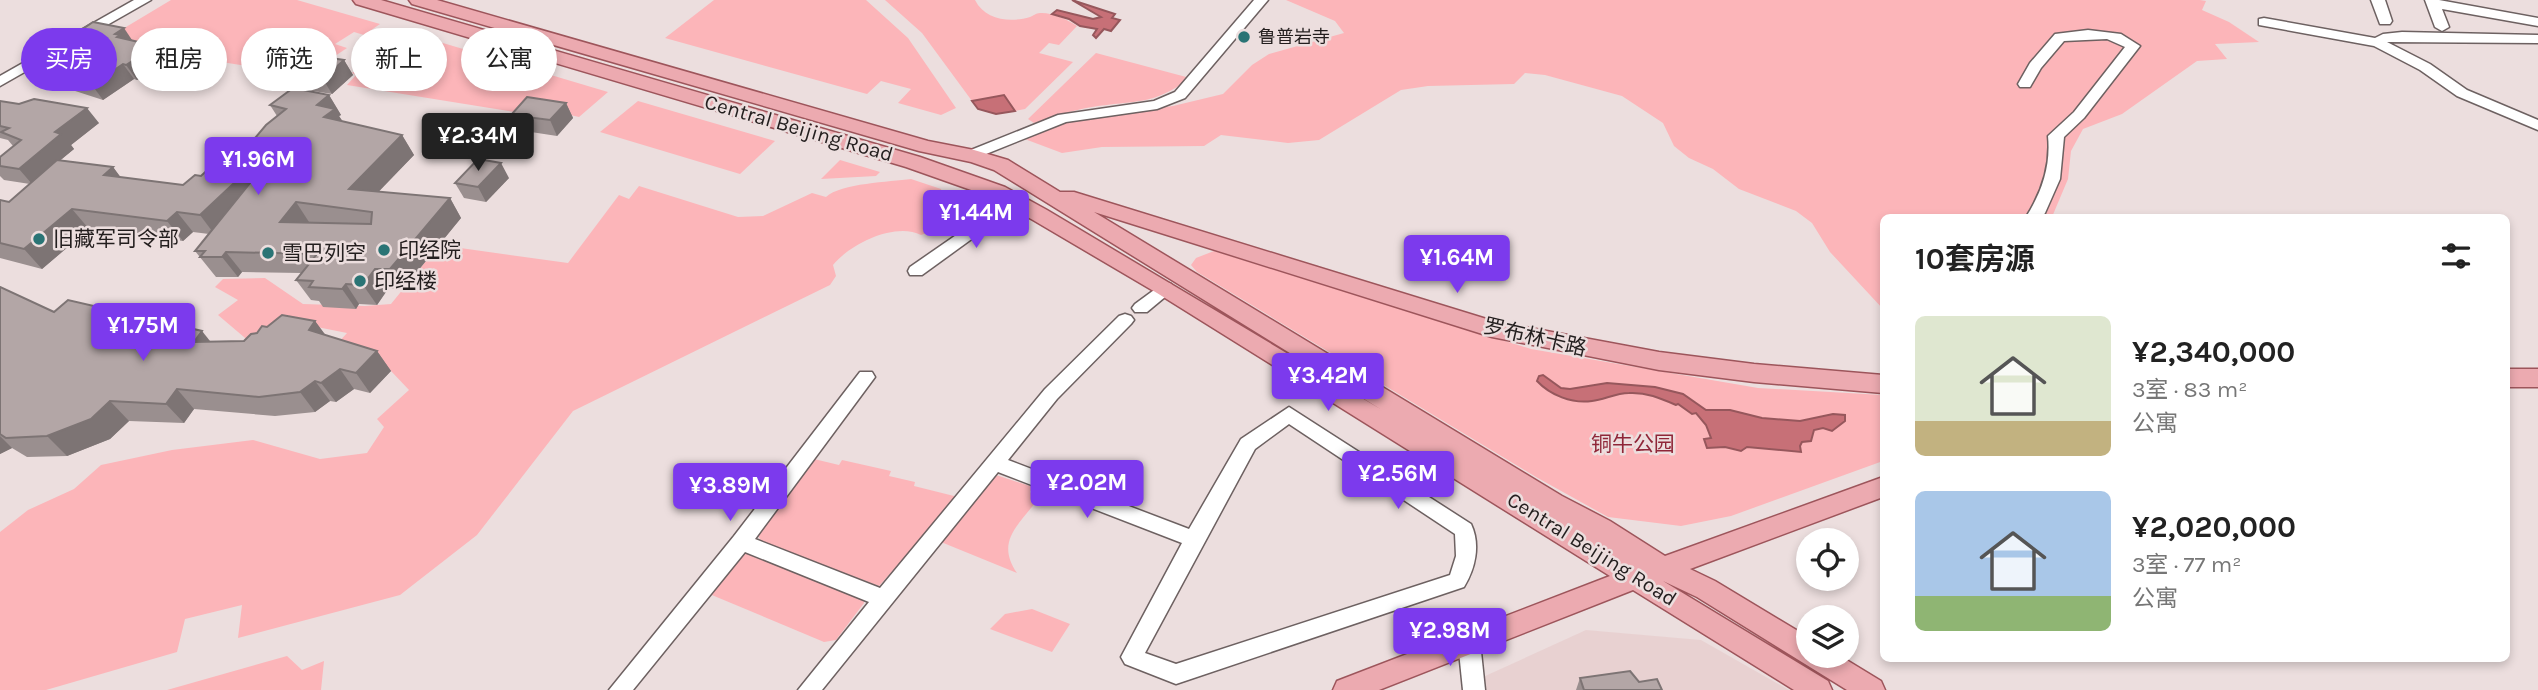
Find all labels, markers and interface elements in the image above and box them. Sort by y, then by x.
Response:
place label: 鲁普岩寺 [1258,26,1330,48]
chip: 买房 [21,28,117,91]
chip: 租房 [131,28,227,91]
chip: 筛选 [241,28,337,91]
chip: 新上 [351,28,447,91]
chip: 公寓 [461,28,557,91]
marker: 鲁普岩寺 [1236,29,1252,45]
street label: Central Beijing Road [702,90,896,166]
pin: ¥2.34M [421,114,535,173]
text: ¥2.34M [438,122,518,149]
pin: ¥1.96M [201,138,315,197]
text: ¥1.96M [221,146,295,173]
pin: ¥1.44M [919,190,1033,250]
text: ¥1.44M [939,199,1013,226]
place label: 旧藏军司令部 [53,227,179,251]
marker: 旧藏军司令部 [31,231,47,247]
pin: ¥1.64M [1400,236,1514,295]
icon: filters [2437,237,2475,275]
place label: 印经院 [398,238,461,262]
place label: 雪巴列空 [282,241,366,265]
text: 10套房源 [1915,241,2035,277]
marker: 印经院 [376,242,392,258]
text: ¥1.64M [1420,244,1494,271]
marker: 雪巴列空 [260,245,276,261]
place label: 印经楼 [374,269,437,293]
marker: 印经楼 [352,273,368,289]
pin: ¥1.75M [86,304,200,363]
text: ¥1.75M [107,312,179,339]
street label: 罗布林卡路 [1481,313,1589,361]
text: ¥2,340,000 [2132,334,2295,370]
icon: home [1971,344,2055,428]
pin: ¥3.42M [1271,354,1385,413]
text: ¥3.42M [1288,362,1368,389]
text: 3室 · 83 m² [2132,376,2248,403]
text: 公寓 [2132,410,2178,437]
park label: 铜牛公园 [1591,432,1675,456]
pin: ¥2.56M [1341,452,1455,511]
text: ¥2.56M [1358,460,1438,487]
pin: ¥2.02M [1030,461,1144,520]
pin: ¥3.89M [673,463,787,523]
text: ¥2.02M [1047,469,1127,496]
text: ¥3.89M [689,472,771,499]
street label: Central Beijing Road [1503,487,1681,611]
text: ¥2,020,000 [2132,509,2296,545]
icon: home [1971,519,2055,603]
map controls [1796,528,1859,668]
button: locate [1796,528,1859,591]
text: 3室 · 77 m² [2132,551,2241,578]
text: 公寓 [2132,585,2178,612]
button: layers [1796,605,1859,668]
pin: ¥2.98M [1393,608,1507,668]
text: ¥2.98M [1409,617,1491,644]

